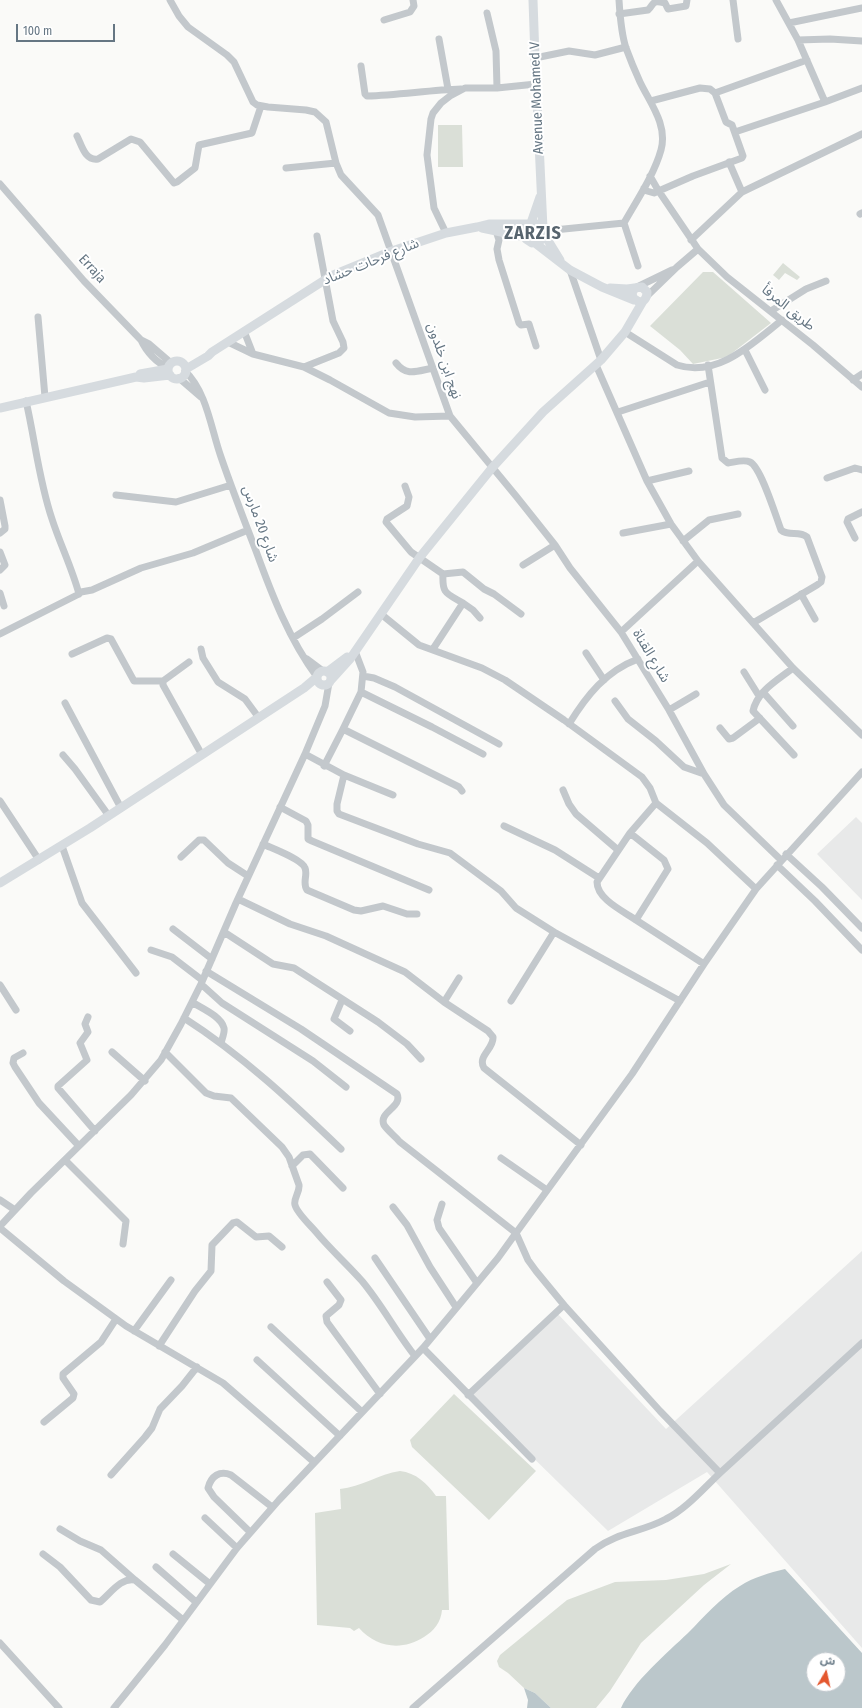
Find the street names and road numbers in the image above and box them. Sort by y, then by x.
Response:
street label: Avenue Mohamed V [527,41,547,155]
street label: شارع فرحات حشاد [320,235,422,289]
street label: Erraja [75,251,109,287]
street label: طريق المرفأ [758,281,818,335]
street label: نهج ابن خلدون [423,321,465,401]
street label: شارع 20 مارس [238,483,282,565]
street label: شارع القناة [629,626,673,686]

